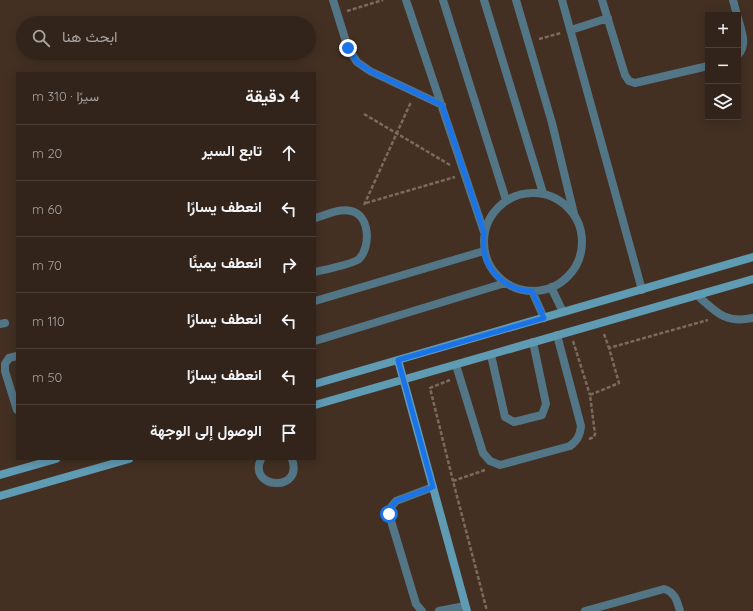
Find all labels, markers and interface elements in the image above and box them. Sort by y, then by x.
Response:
map controls [705,12,741,120]
button: + [705,12,741,48]
search box [16,16,316,60]
icon: search [30,27,52,49]
text: ابحث هنا [62,27,118,46]
route end [339,39,357,57]
button: − [705,48,741,84]
button: layers [705,84,741,120]
text: 4 دقيقة [245,85,300,106]
text: سيرًا · 310 m [32,88,99,104]
text: تابع السير [202,141,262,160]
icon: ahead [278,142,300,164]
text: 20 m [32,145,62,161]
text: انعطف يسارًا [187,197,262,216]
icon: left [278,198,300,220]
text: 60 m [32,201,62,217]
text: انعطف يمينًا [189,253,262,272]
icon: right [278,254,300,276]
text: 70 m [32,257,62,273]
text: انعطف يسارًا [187,309,262,328]
icon: left [278,310,300,332]
text: 110 m [32,313,65,329]
text: انعطف يسارًا [187,365,262,384]
icon: left [278,366,300,388]
text: 50 m [32,369,62,385]
text: الوصول إلى الوجهة [150,421,262,440]
icon: arrive [278,422,300,444]
route start [380,505,398,523]

